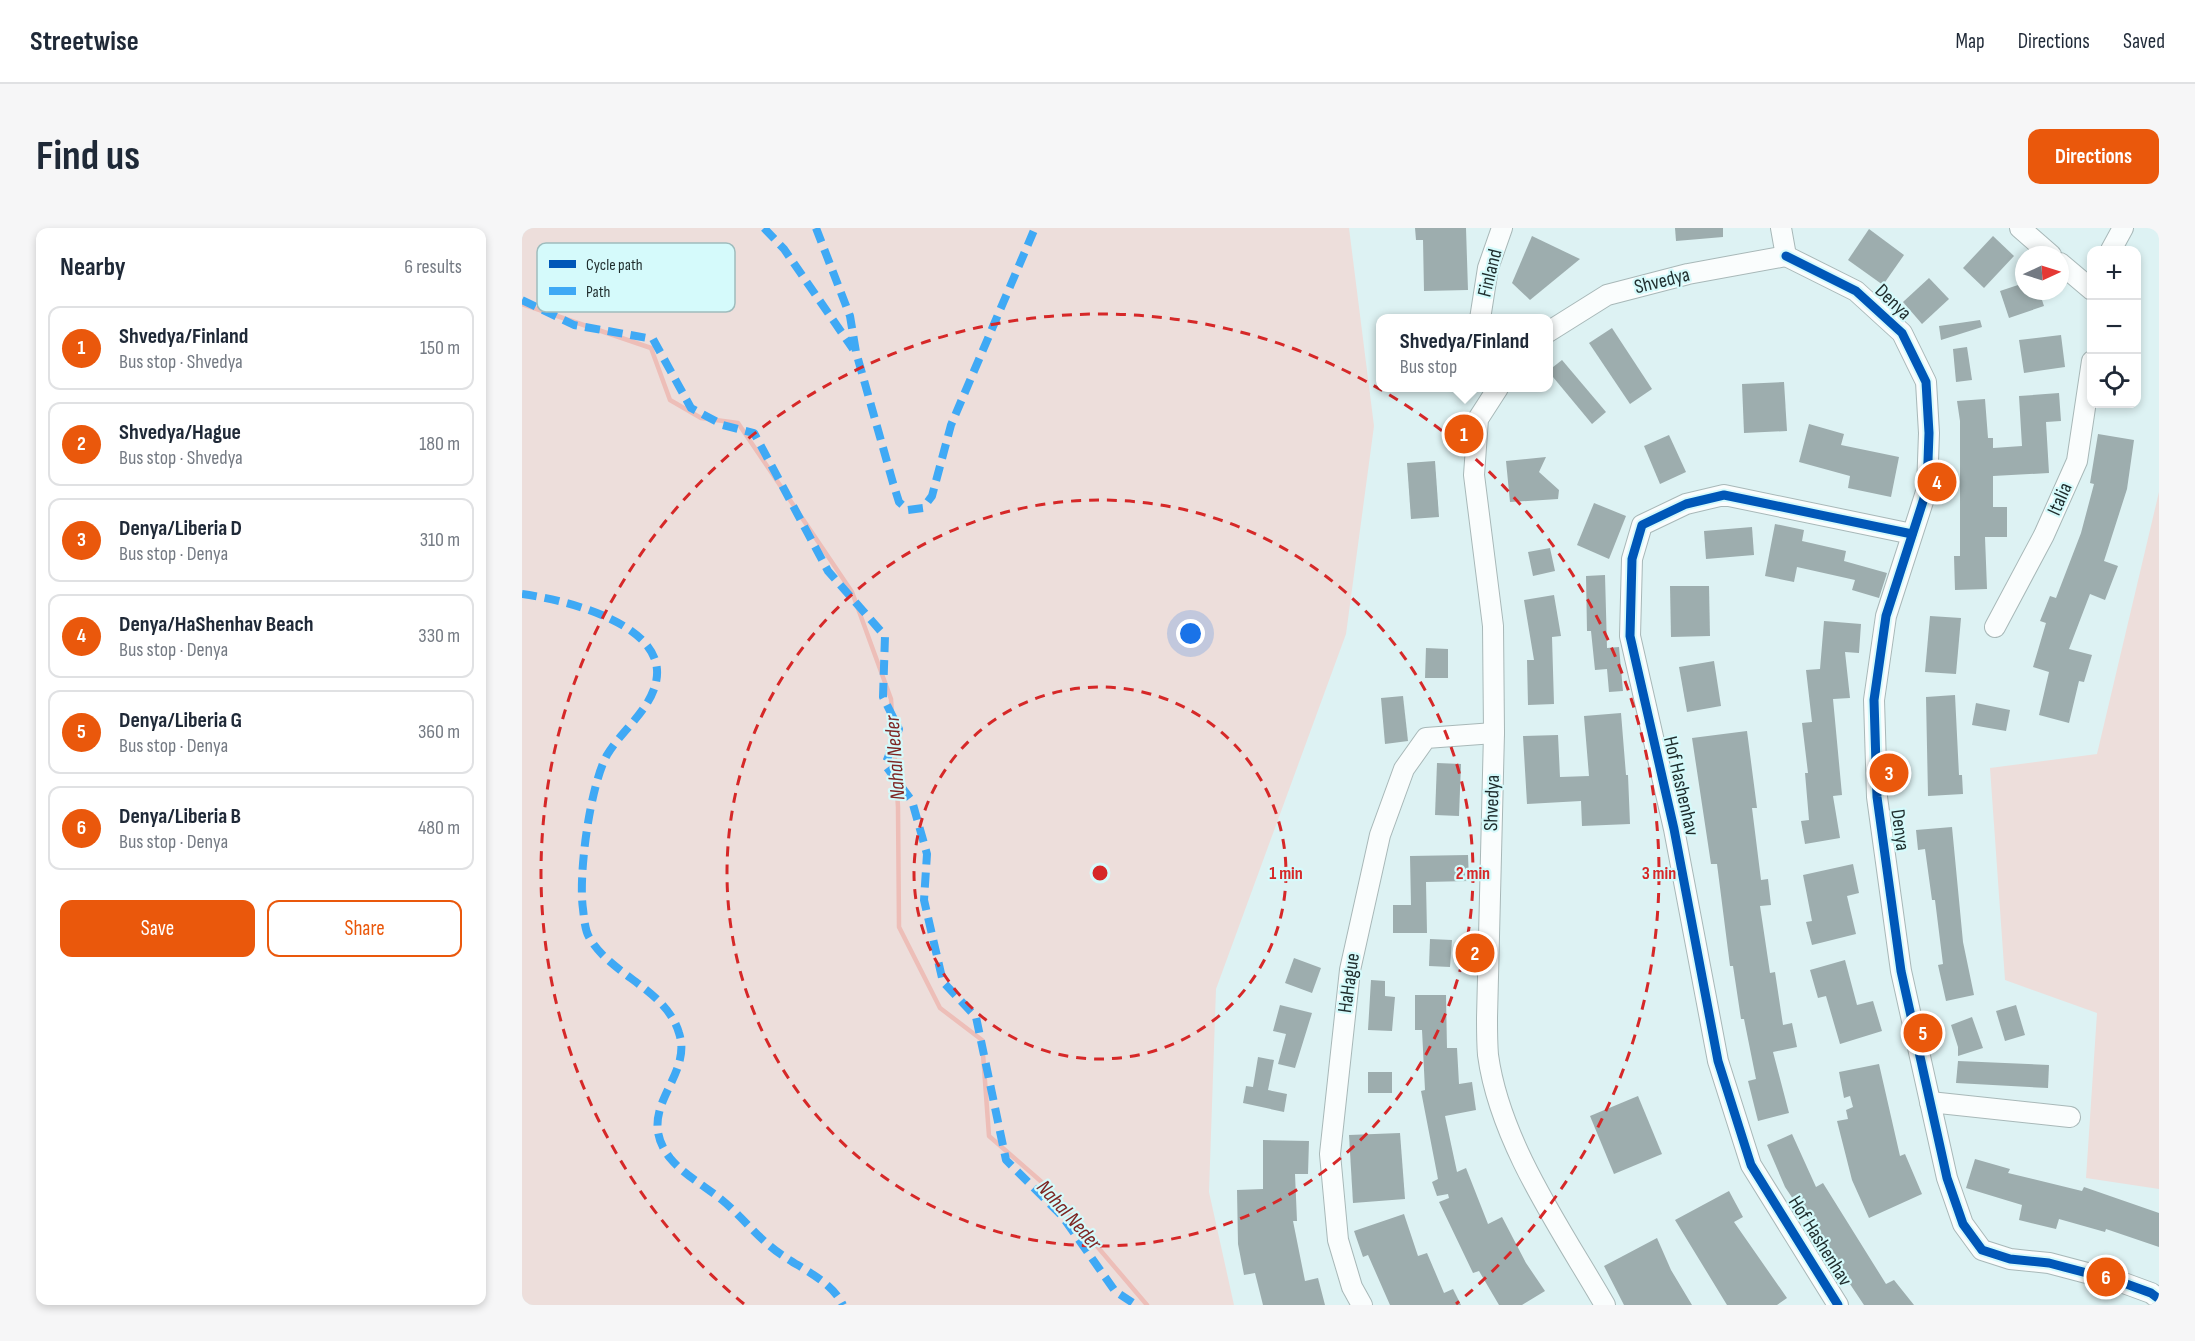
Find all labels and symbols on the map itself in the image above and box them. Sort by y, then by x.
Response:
legend [537,243,735,312]
north arrow [2015,246,2069,300]
street label: Finland [1472,247,1508,299]
text: Cycle path [586,256,643,275]
street label: Shvedya [1632,263,1692,299]
street label: Denya [1870,279,1916,325]
text: Path [586,283,610,302]
pin: 1 [1444,412,1484,456]
pin: 4 [1918,460,1956,504]
street label: Italia [2042,479,2078,519]
your location [1176,619,1205,648]
water label: Nahal Neder [879,714,910,801]
street label: Hof Hashenhav [1658,734,1704,838]
pin: 3 [1870,750,1908,796]
street label: Shvedya [1479,775,1505,831]
street label: Denya [1885,808,1915,852]
centre of rings [1090,863,1110,883]
text: 1 min [1269,863,1303,884]
text: 2 min [1456,863,1490,884]
text: 3 min [1642,863,1676,884]
pin: 2 [1456,930,1494,976]
street label: HaHague [1333,952,1365,1014]
pin: 5 [1904,1010,1942,1056]
water label: Nahal Neder [1031,1175,1107,1256]
street label: Hof Hashenhav [1783,1192,1857,1291]
pin: 6 [2086,1254,2126,1300]

